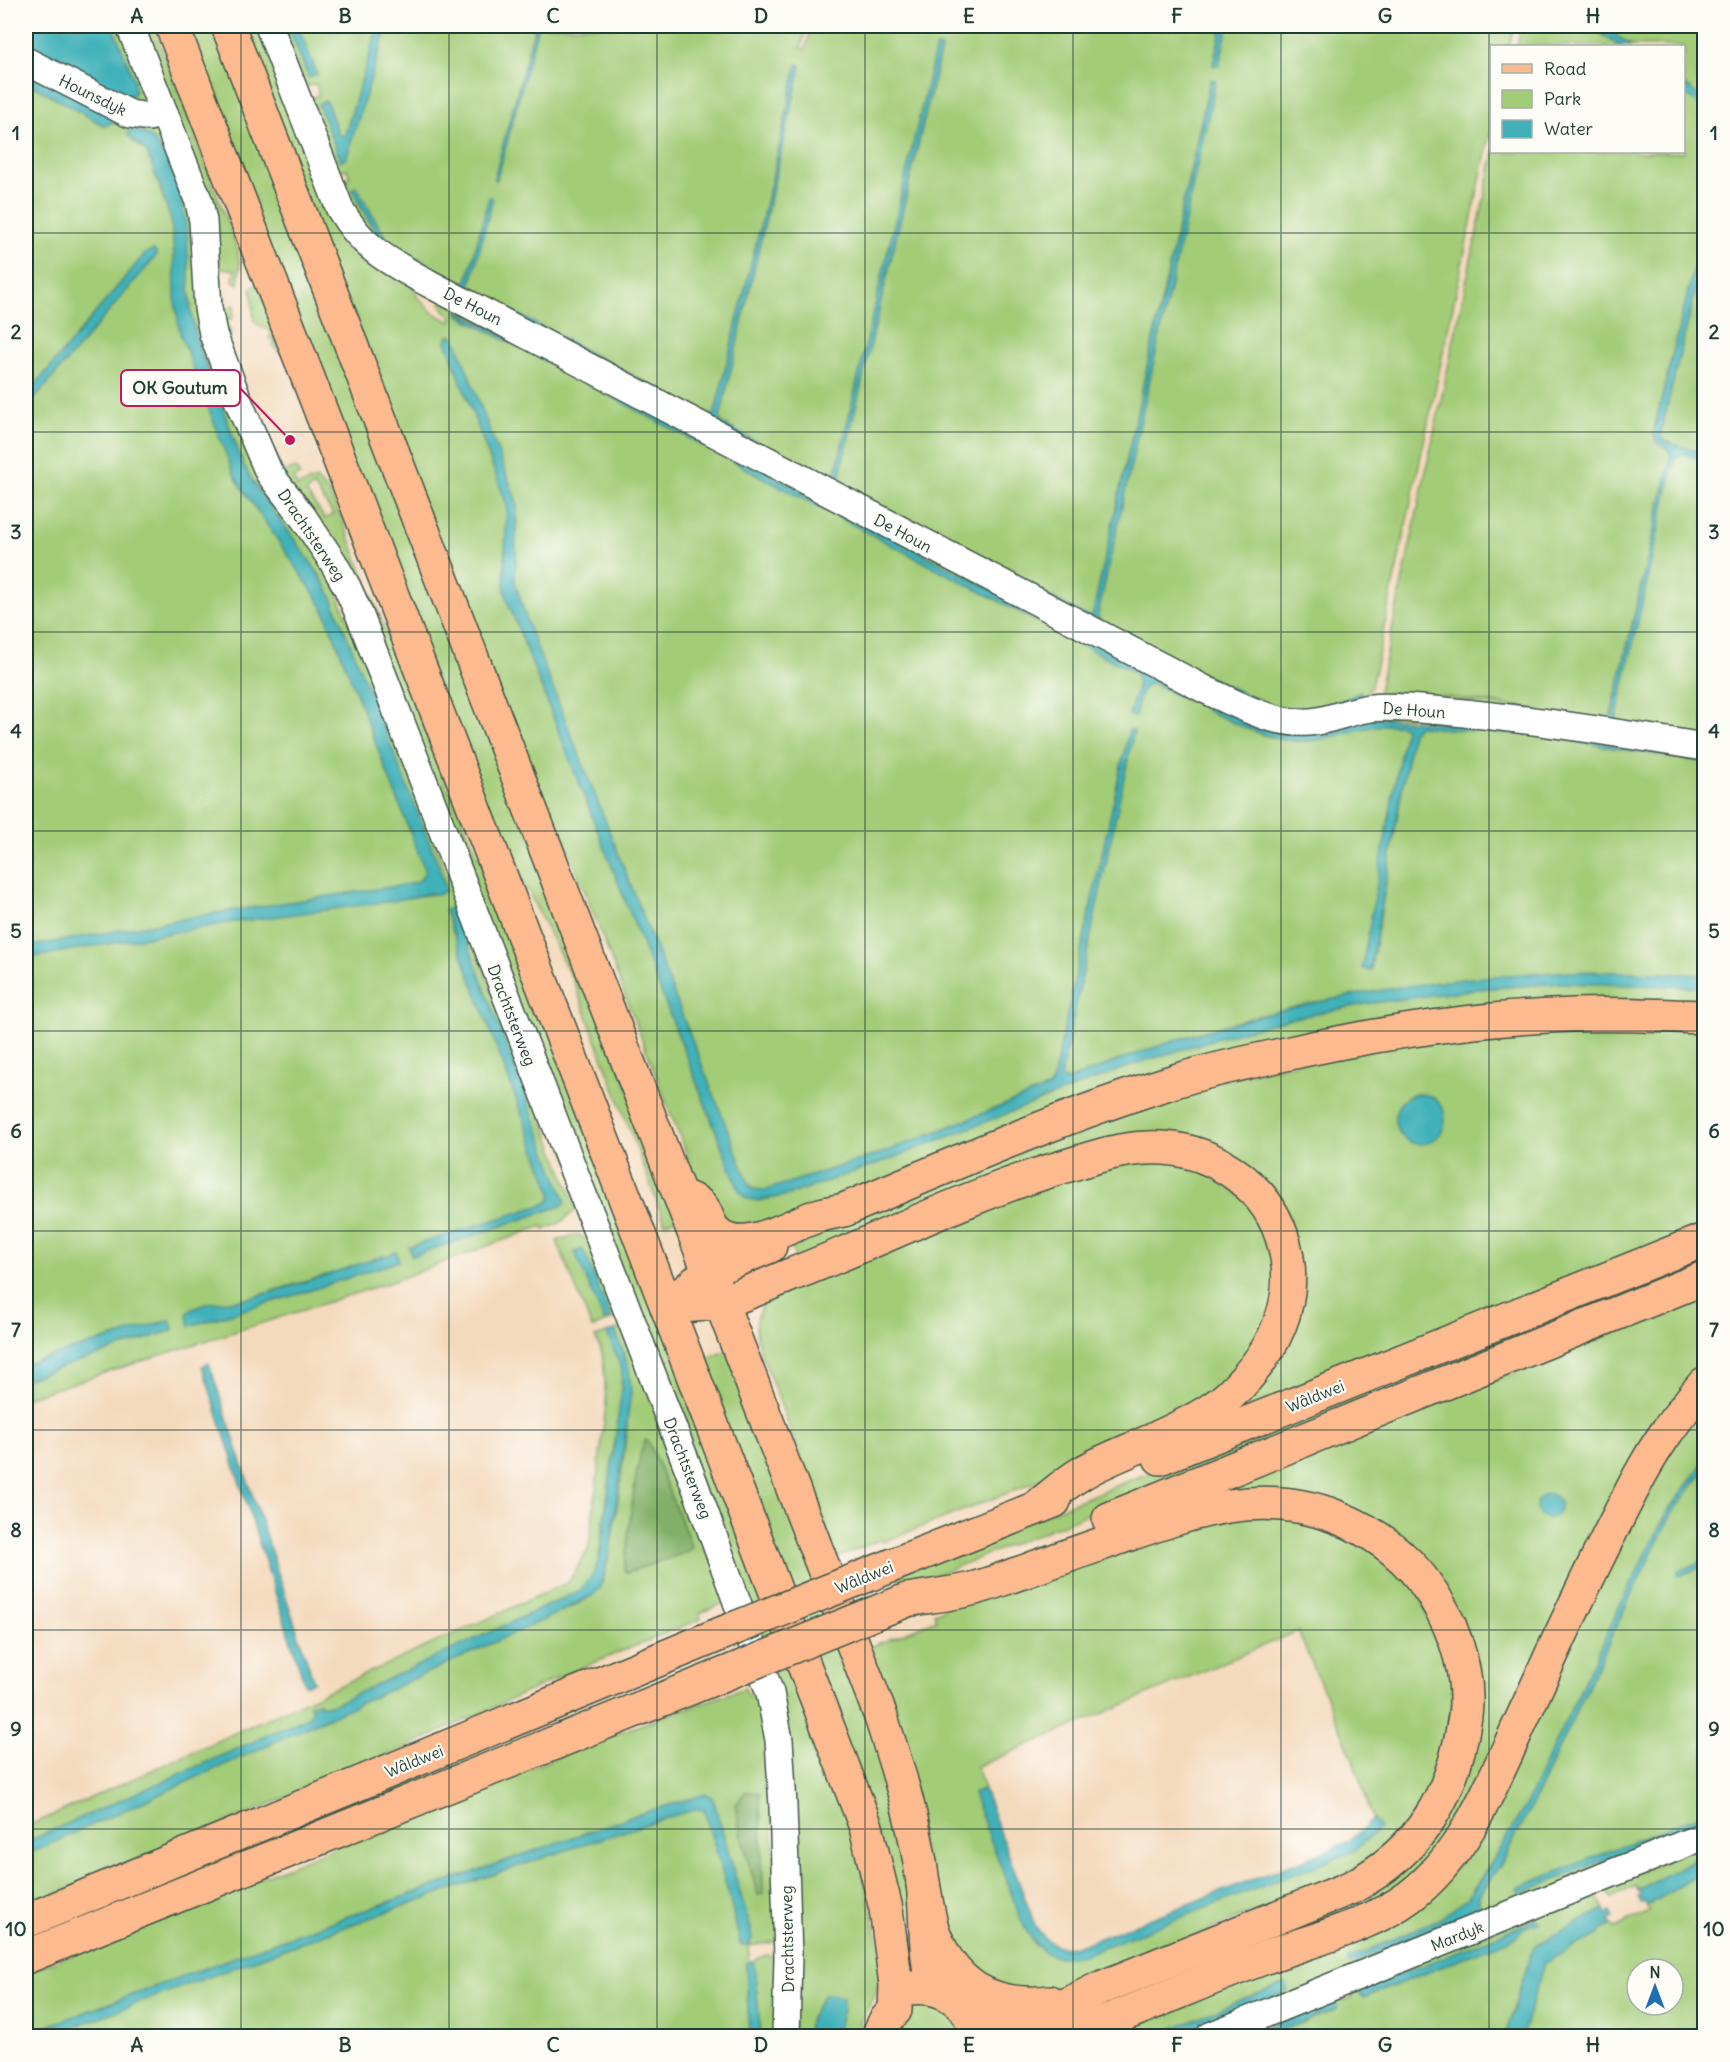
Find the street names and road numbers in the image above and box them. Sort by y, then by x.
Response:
street label: Hounsdyk [56,70,130,120]
street label: De Houn [440,283,506,329]
street label: Drachtsterweg [274,485,350,585]
street label: De Houn [871,509,935,557]
street label: De Houn [1382,698,1446,722]
street label: Drachtsterweg [483,961,541,1069]
street label: Wâldwei [1283,1375,1347,1417]
street label: Drachtsterweg [659,1414,717,1522]
street label: Wâldwei [832,1556,896,1598]
street label: Wâldwei [382,1740,446,1782]
street label: Drachtsterweg [776,1885,798,1993]
street label: Mardyk [1428,1916,1486,1956]

